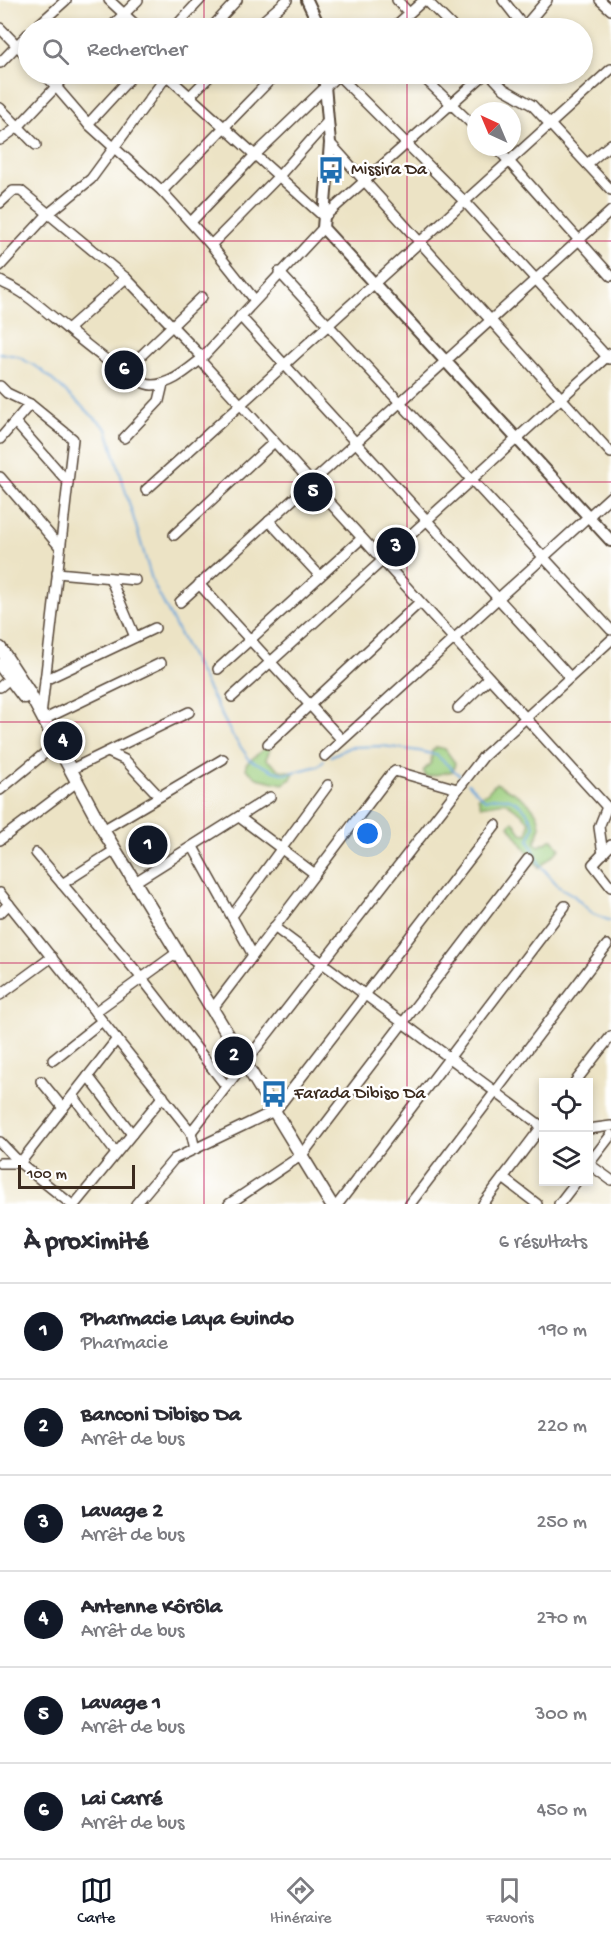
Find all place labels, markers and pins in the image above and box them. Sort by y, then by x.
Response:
bus stop icon: Missira Da [316,155,346,185]
place label: Missira Da [351,160,428,181]
pin: 6 [104,348,144,392]
pin: 5 [294,470,332,514]
pin: 3 [376,524,416,570]
pin: 4 [44,718,82,764]
pin: 1 [128,822,168,868]
pin: 2 [214,1034,254,1078]
bus stop icon: Farada Dibiso Da [259,1079,289,1109]
place label: Farada Dibiso Da [293,1084,426,1105]

